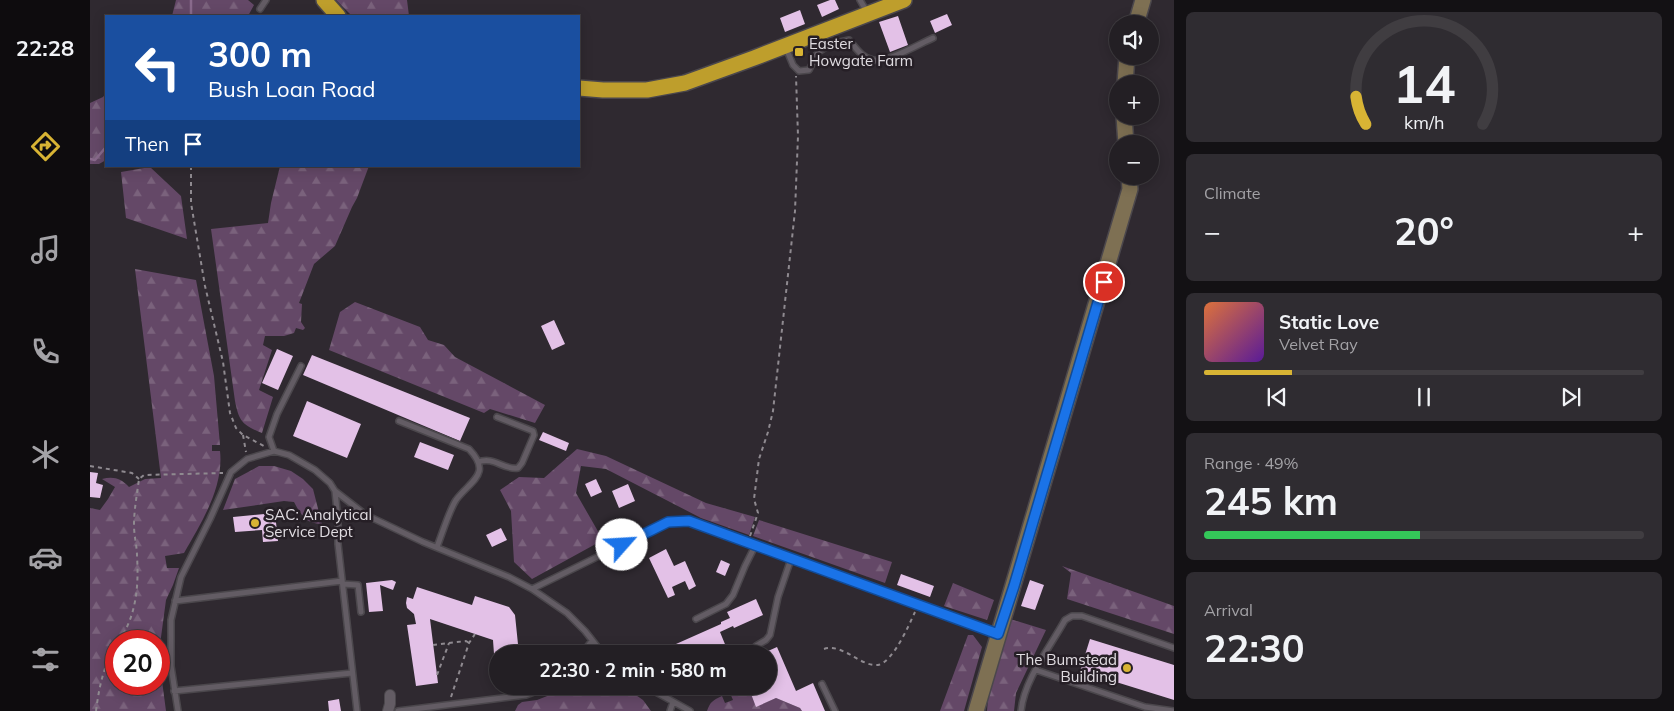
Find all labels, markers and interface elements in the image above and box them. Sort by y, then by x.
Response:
map controls [1109,15,1159,185]
button: sound [1109,15,1159,65]
text: 300 m [208,32,312,76]
text: 22:28 [16,34,74,62]
place label: Easter Howgate Farm [809,34,913,70]
icon: left [125,35,190,100]
marker: Easter Howgate Farm [793,46,805,58]
text: 14 [1393,51,1455,116]
text: Bush Loan Road [208,75,375,103]
button: + [1109,75,1159,125]
text: km/h [1404,111,1444,133]
icon: directions [28,129,63,164]
icon: arrive [179,130,207,158]
text: Then [125,132,169,156]
button: − [1109,135,1159,185]
text: Climate [1204,183,1260,203]
text: 20° [1394,207,1454,255]
text: − [1204,214,1221,249]
text: + [1627,214,1644,249]
icon: music [28,232,63,267]
pin [1083,261,1125,303]
icon: arrive [1090,268,1118,296]
text: Static Love [1279,310,1379,334]
icon: phone [28,334,63,369]
text: Velvet Ray [1279,334,1358,354]
icon: previous [1263,383,1291,411]
icon: pause [1410,383,1438,411]
icon: next [1557,383,1585,411]
icon: climate [28,437,63,472]
text: Range · 49% [1204,453,1299,473]
text: 245 km [1204,477,1338,525]
place label: SAC: Analytical Service Dept [265,505,372,541]
marker: SAC: Analytical Service Dept [249,517,261,529]
position arrow [595,518,647,570]
icon: car [28,540,63,575]
text: Arrival [1204,600,1253,620]
text: 22:30 [1204,624,1305,672]
speed limit sign: 20 [105,630,170,695]
icon: filters [28,642,63,677]
place label: The Bumstead Building [1016,650,1117,686]
text: 22:30 · 2 min · 580 m [539,658,727,682]
marker: The Bumstead Building [1121,662,1133,674]

